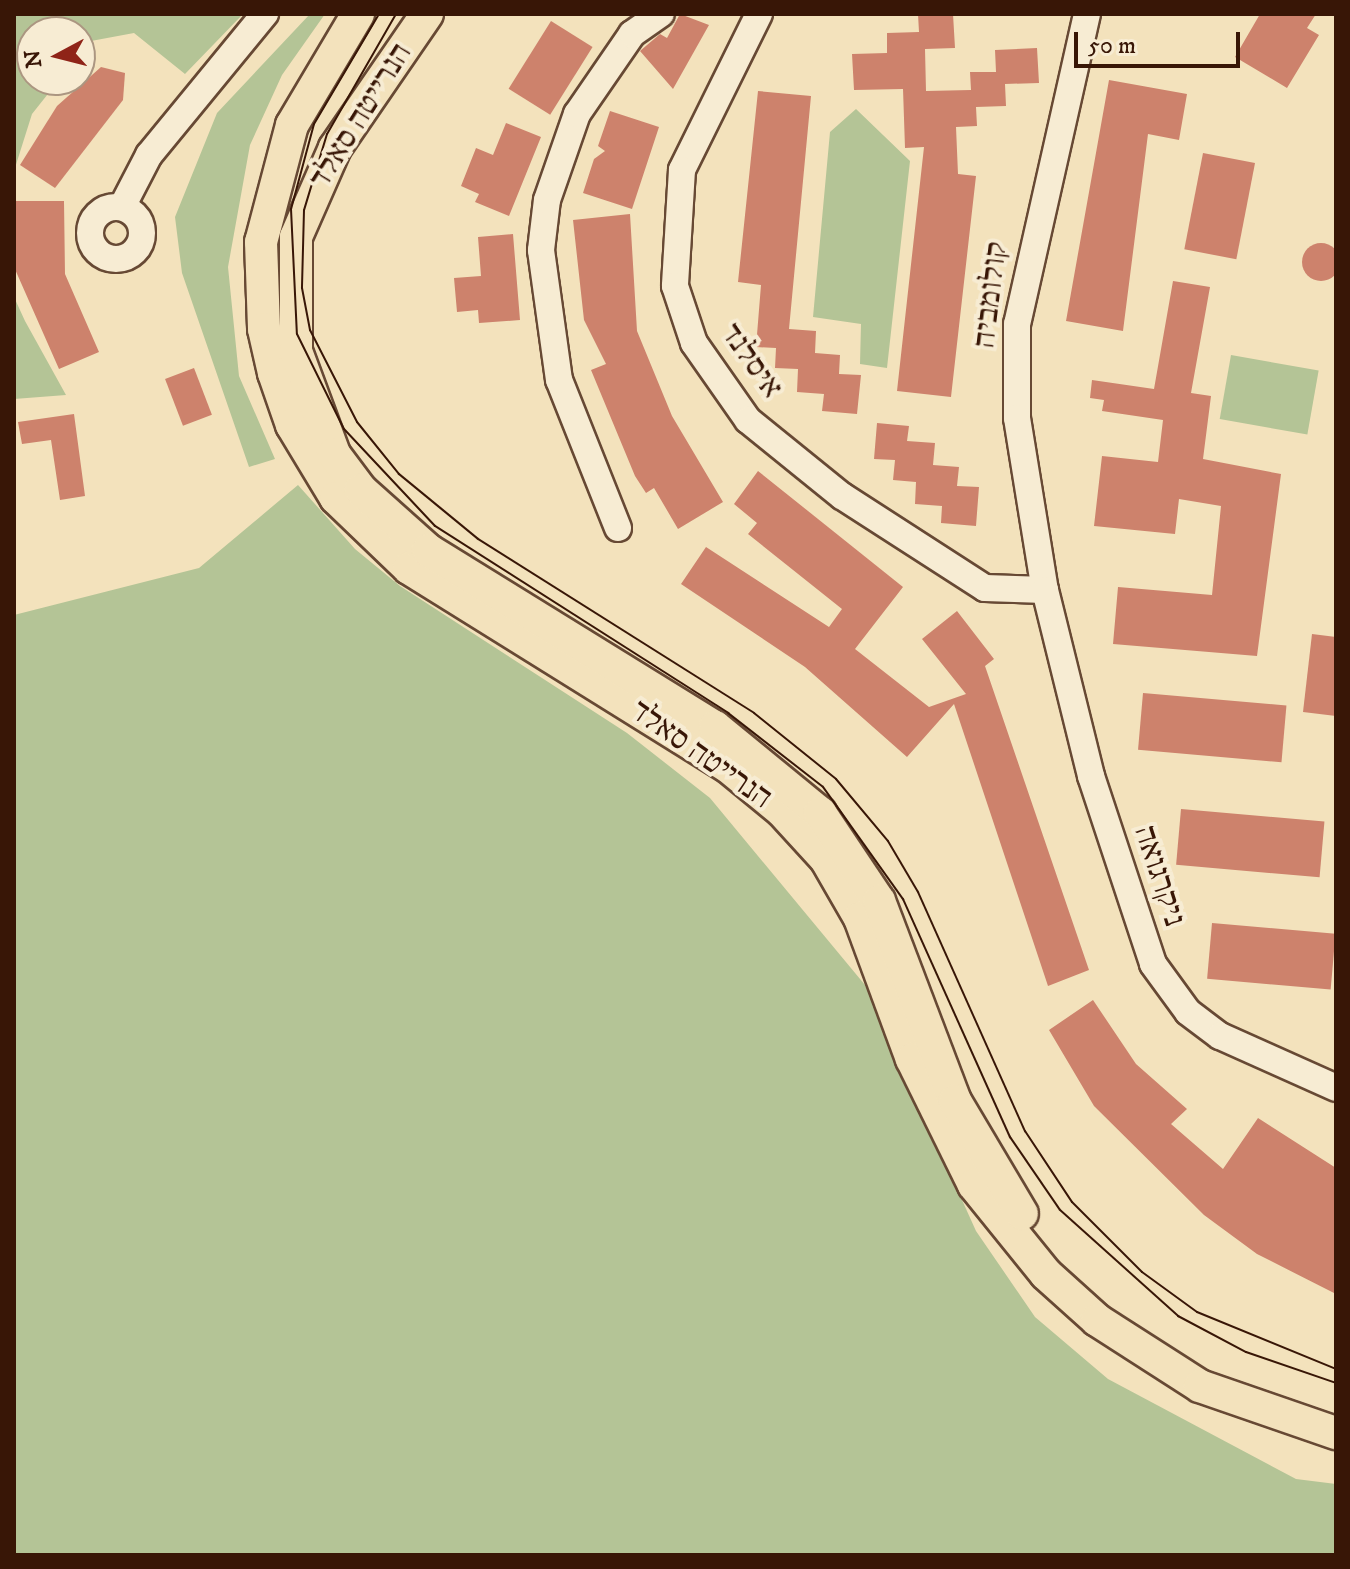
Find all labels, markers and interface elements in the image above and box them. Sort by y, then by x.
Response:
north arrow [16,16,96,96]
scale bar [1078,16,1244,66]
text: 50 m [1088,31,1136,61]
street label: הנרייטה סאלד [301,36,421,196]
text: N [19,48,48,69]
street label: קולומביה [965,239,1017,351]
street label: איסלנד [712,316,790,406]
street label: הנרייטה סאלד [623,692,779,818]
street label: ניקרגואה [1125,821,1193,931]

